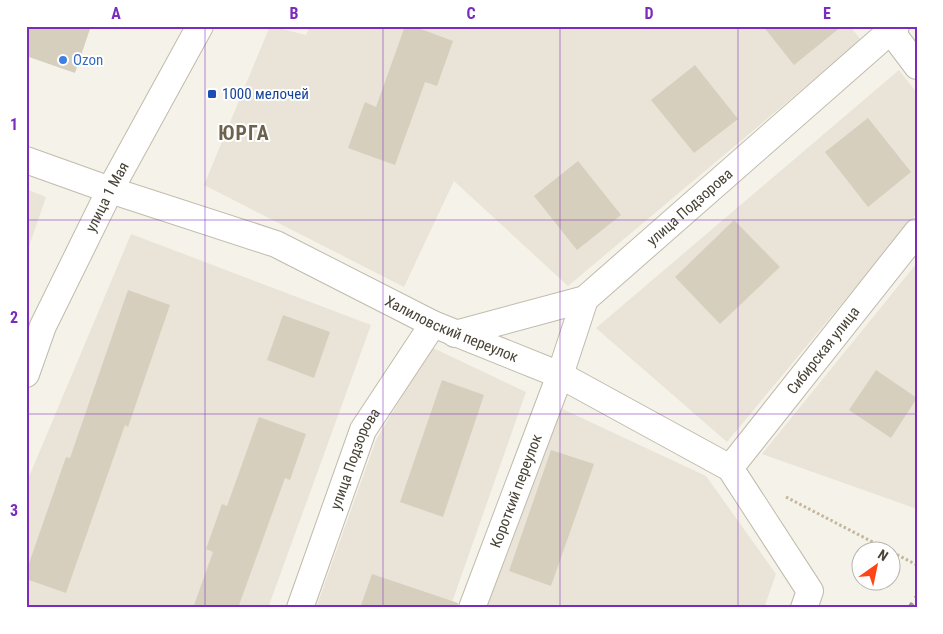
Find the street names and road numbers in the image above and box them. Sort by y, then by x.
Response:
street label: улица 1 Мая [82,159,133,235]
street label: улица Подзорова [643,165,736,249]
street label: Халиловский переулок [382,292,521,366]
street label: Сибирская улица [783,303,863,398]
street label: улица Подзорова [327,405,384,512]
street label: Короткий переулок [487,432,546,550]

